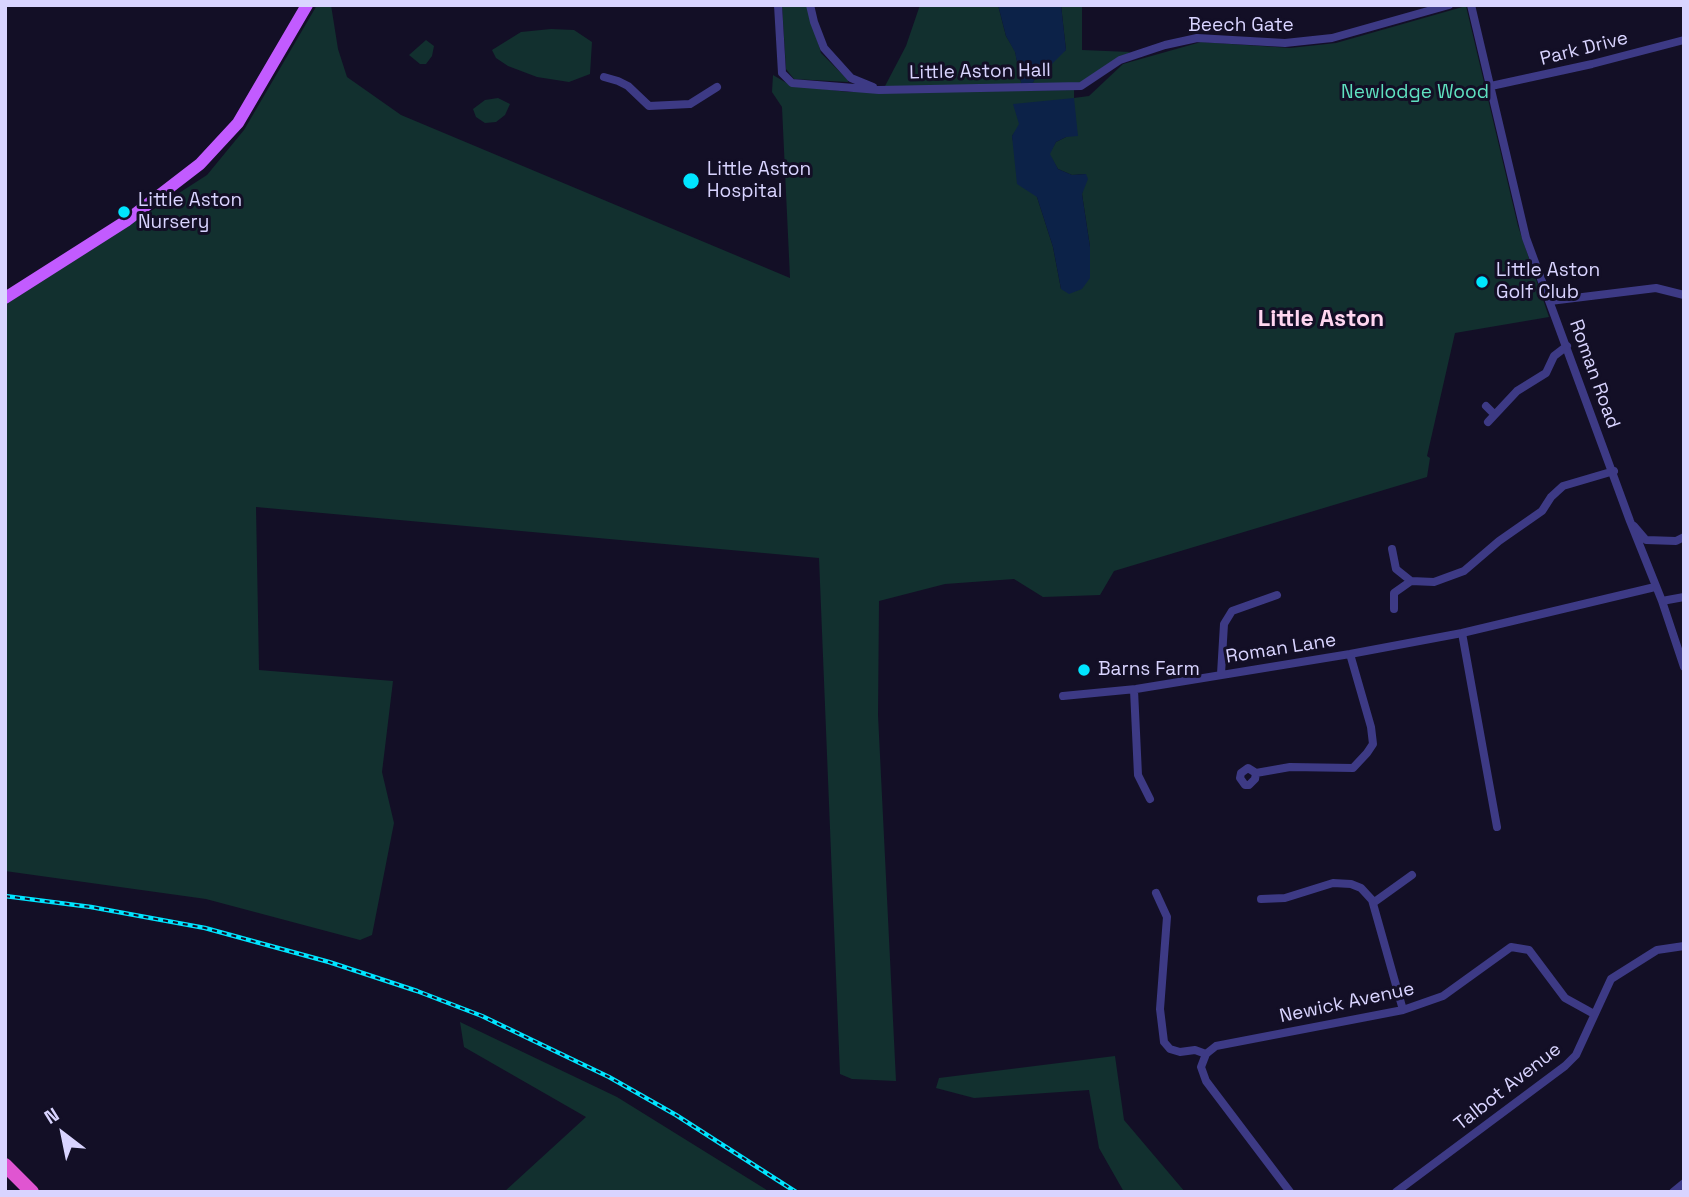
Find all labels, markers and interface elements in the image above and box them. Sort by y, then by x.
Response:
street label: Beech Gate [1188,15,1294,37]
street label: Park Drive [1538,27,1630,71]
street label: Little Aston Hall [909,59,1051,85]
park label: Newlodge Wood [1341,82,1489,104]
place label: Little Aston Hospital [707,159,811,203]
marker: Little Aston Hospital [681,171,701,191]
place label: Little Aston Nursery [138,190,242,234]
marker: Little Aston Nursery [116,204,132,220]
place label: Little Aston Golf Club [1496,260,1600,304]
marker: Little Aston Golf Club [1474,274,1490,290]
district label: Little Aston [1258,306,1384,334]
street label: Roman Road [1564,316,1624,432]
street label: Roman Lane [1224,629,1338,669]
place label: Barns Farm [1098,659,1200,681]
marker: Barns Farm [1076,662,1092,678]
street label: Newick Avenue [1278,978,1416,1028]
street label: Talbot Avenue [1450,1038,1566,1136]
north arrow [28,1099,98,1169]
text: N [40,1102,64,1130]

